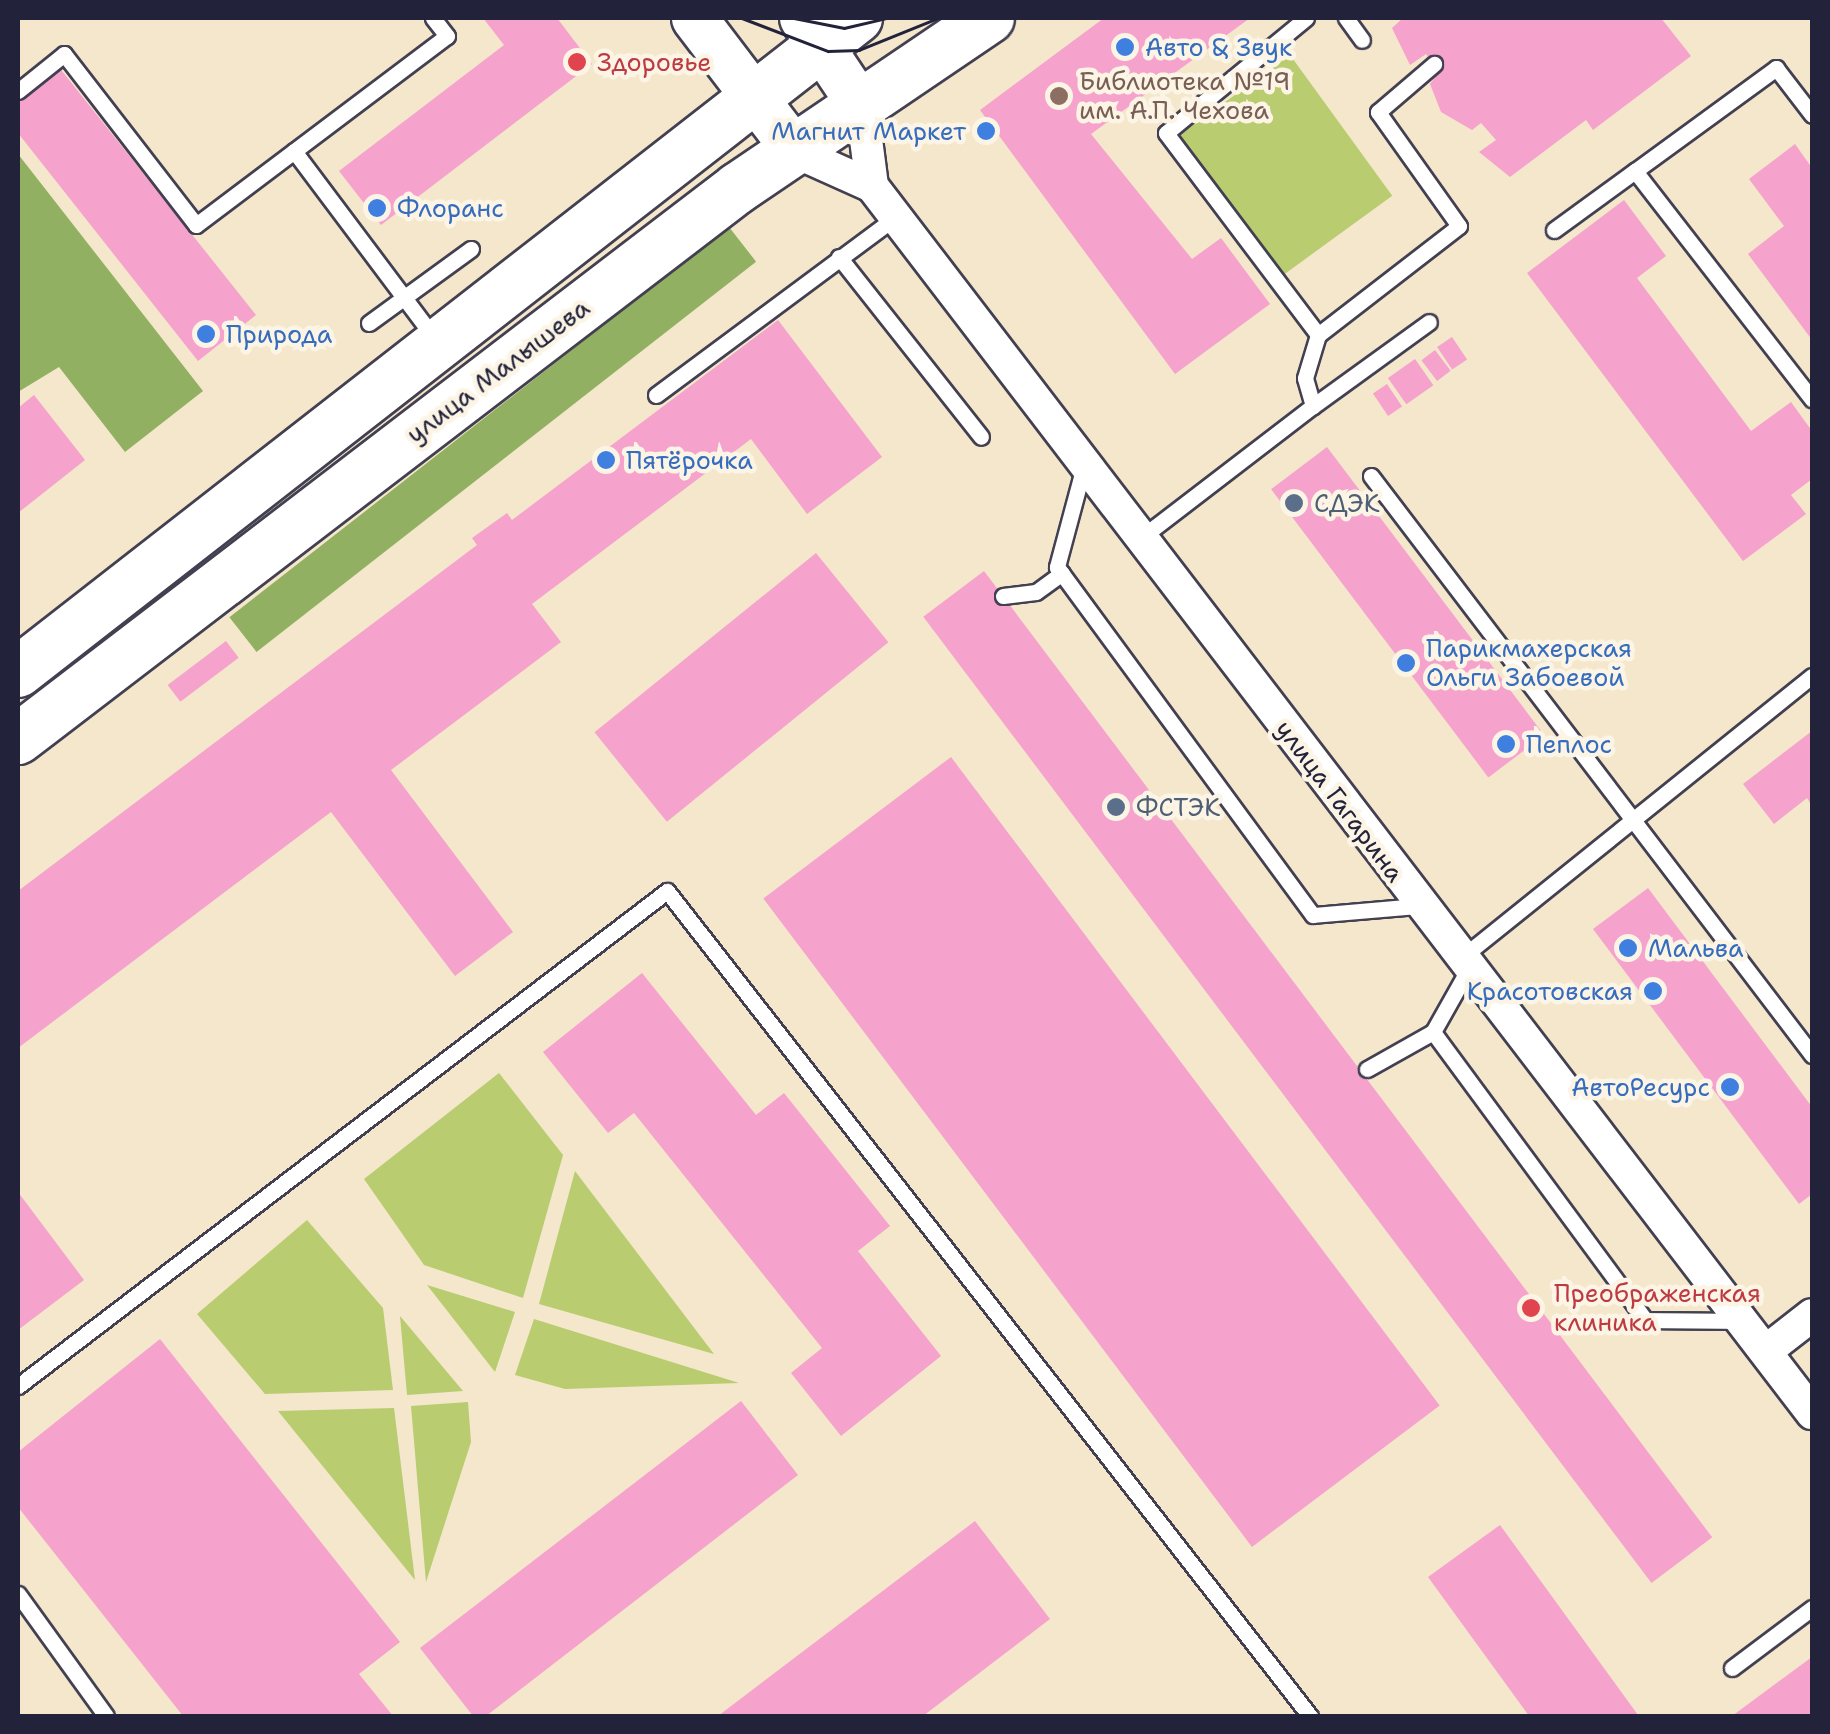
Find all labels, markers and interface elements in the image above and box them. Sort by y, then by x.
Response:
place label: Авто & Звук [1145,32,1292,62]
marker: Авто & Звук [1114,36,1136,58]
place label: Здоровье [597,47,711,77]
marker: Здоровье [566,51,588,73]
place label: Библиотека №19 им. А.П. Чехова [1079,67,1290,126]
marker: Библиотека №19 им. А.П. Чехова [1048,85,1070,107]
place label: Магнит Маркет [771,116,966,146]
marker: Магнит Маркет [975,120,997,142]
place label: Флоранс [397,193,504,223]
marker: Флоранс [366,197,388,219]
street label: улица Малышева [401,293,595,449]
place label: Природа [226,319,332,349]
marker: Природа [195,323,217,345]
place label: Пятёрочка [626,445,753,475]
marker: Пятёрочка [595,449,617,471]
place label: СДЭК [1314,488,1380,518]
marker: СДЭК [1283,492,1305,514]
place label: Парикмахерская Ольги Забоевой [1426,634,1632,693]
marker: Парикмахерская Ольги Забоевой [1395,652,1417,674]
street label: улица Гагарина [1269,714,1411,888]
place label: Пеплос [1526,729,1612,759]
marker: Пеплос [1495,733,1517,755]
place label: ФСТЭК [1136,792,1220,822]
marker: ФСТЭК [1105,796,1127,818]
place label: Мальва [1648,933,1744,963]
marker: Мальва [1617,937,1639,959]
place label: Красотовская [1467,976,1633,1006]
marker: Красотовская [1642,980,1664,1002]
place label: АвтоРесурс [1571,1072,1710,1102]
marker: АвтоРесурс [1719,1076,1741,1098]
place label: Преображенская клиника [1554,1279,1761,1338]
marker: Преображенская клиника [1518,1295,1544,1321]

